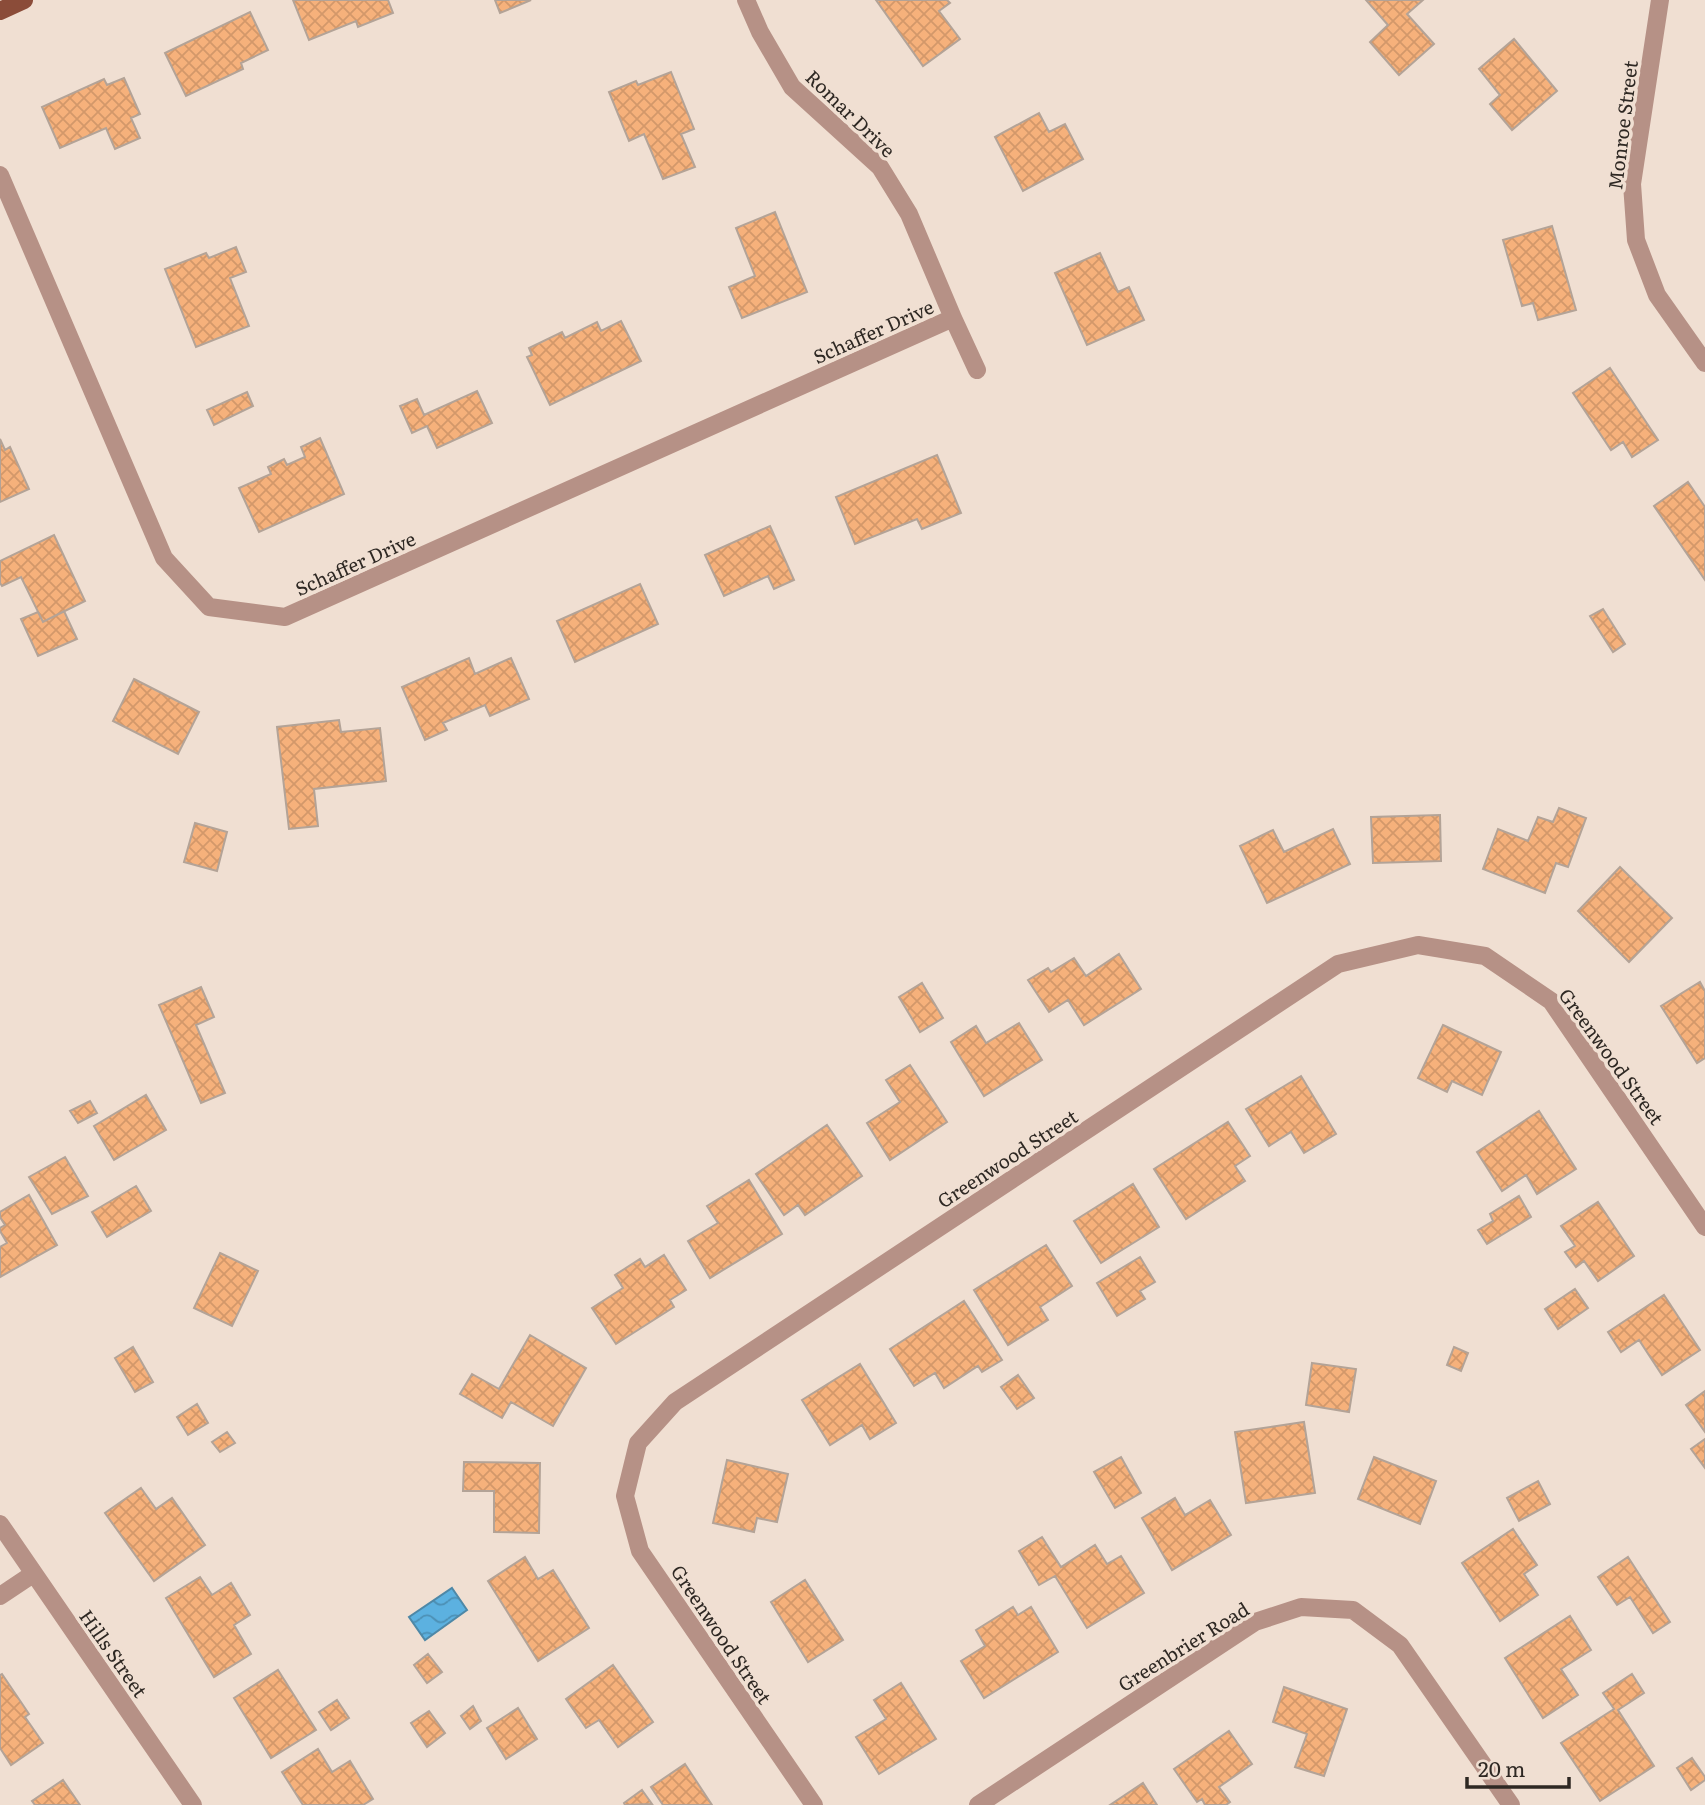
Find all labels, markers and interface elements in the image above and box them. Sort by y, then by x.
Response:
street label: Monroe Street [1600,58,1644,191]
street label: Romar Drive [800,63,902,163]
street label: Schaffer Drive [808,292,938,370]
street label: Schaffer Drive [290,524,420,602]
street label: Greenwood Street [1553,982,1671,1130]
street label: Greenwood Street [931,1102,1083,1214]
street label: Greenwood Street [665,1559,779,1709]
street label: Greenbrier Road [1112,1594,1254,1698]
street label: Hills Street [73,1603,155,1703]
scale bar [1467,1745,1568,1789]
text: 20 m [1478,1752,1525,1783]

